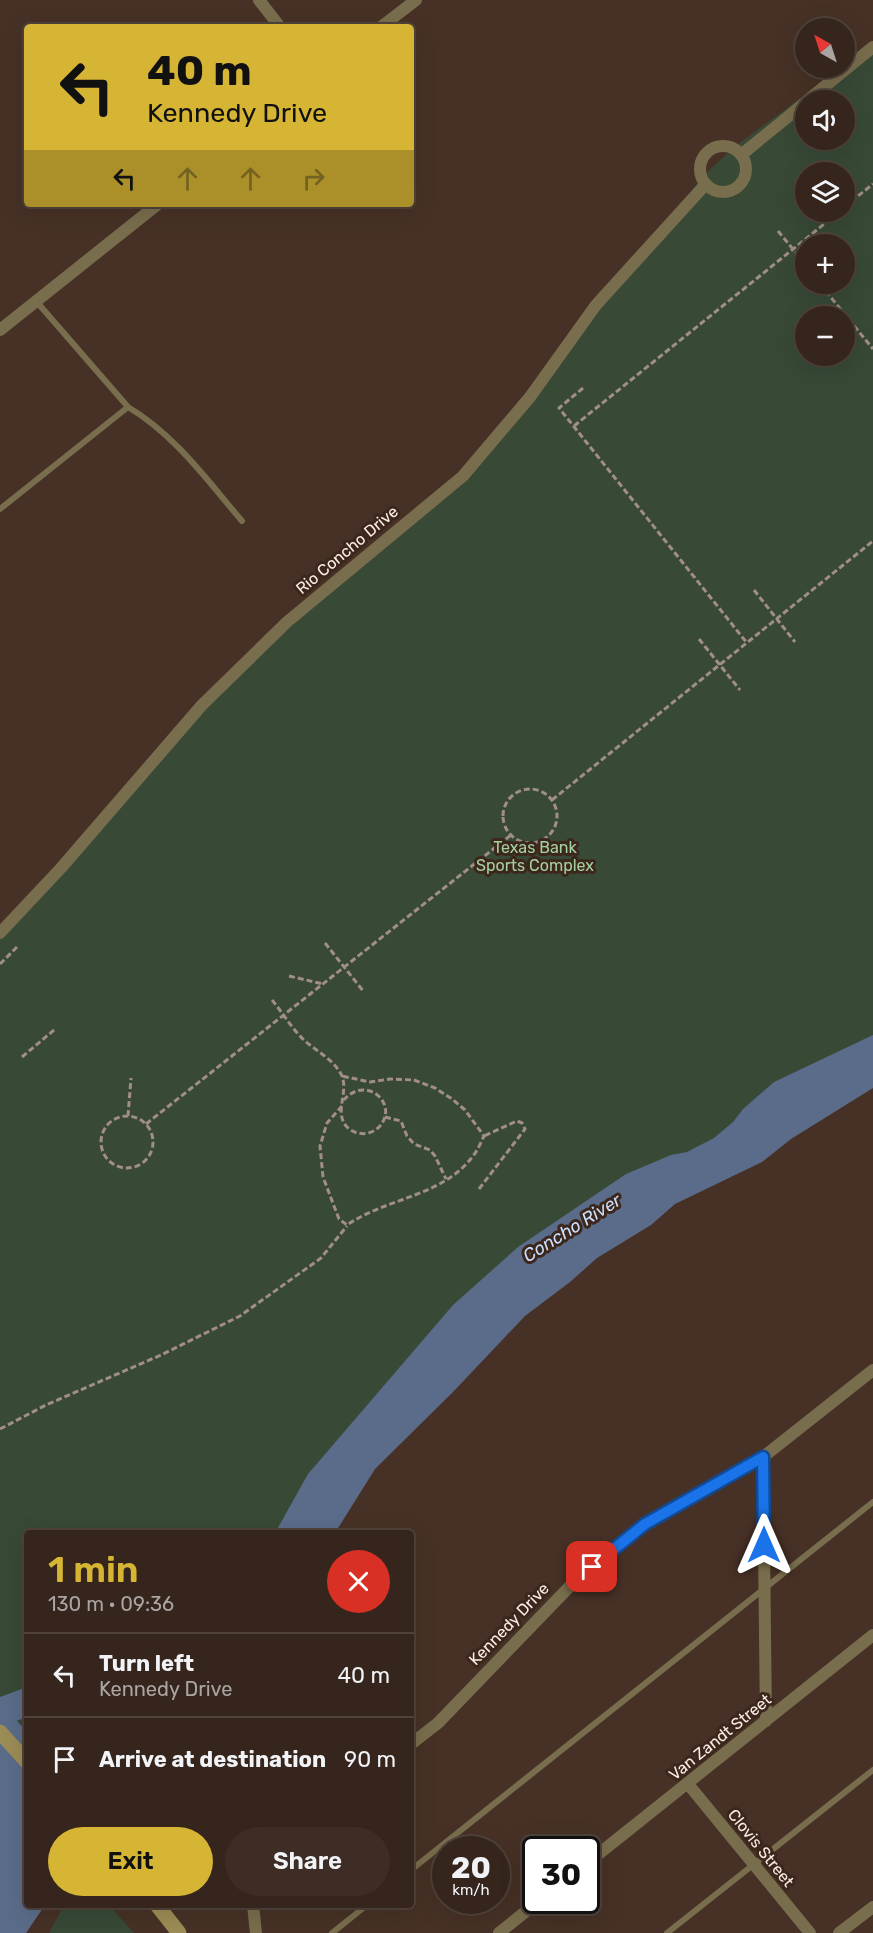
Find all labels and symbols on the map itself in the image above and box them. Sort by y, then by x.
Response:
north arrow [795,18,855,78]
street label: Rio Concho Drive [292,502,402,598]
park label: Texas Bank Sports Complex [476,838,594,875]
water label: Concho River [519,1189,626,1267]
position arrow [732,1513,796,1577]
pin [566,1541,617,1592]
street label: Kennedy Drive [465,1579,553,1669]
street label: Van Zandt Street [665,1690,775,1784]
street label: Clovis Street [724,1805,798,1891]
speed limit sign: 30 [522,1836,600,1914]

